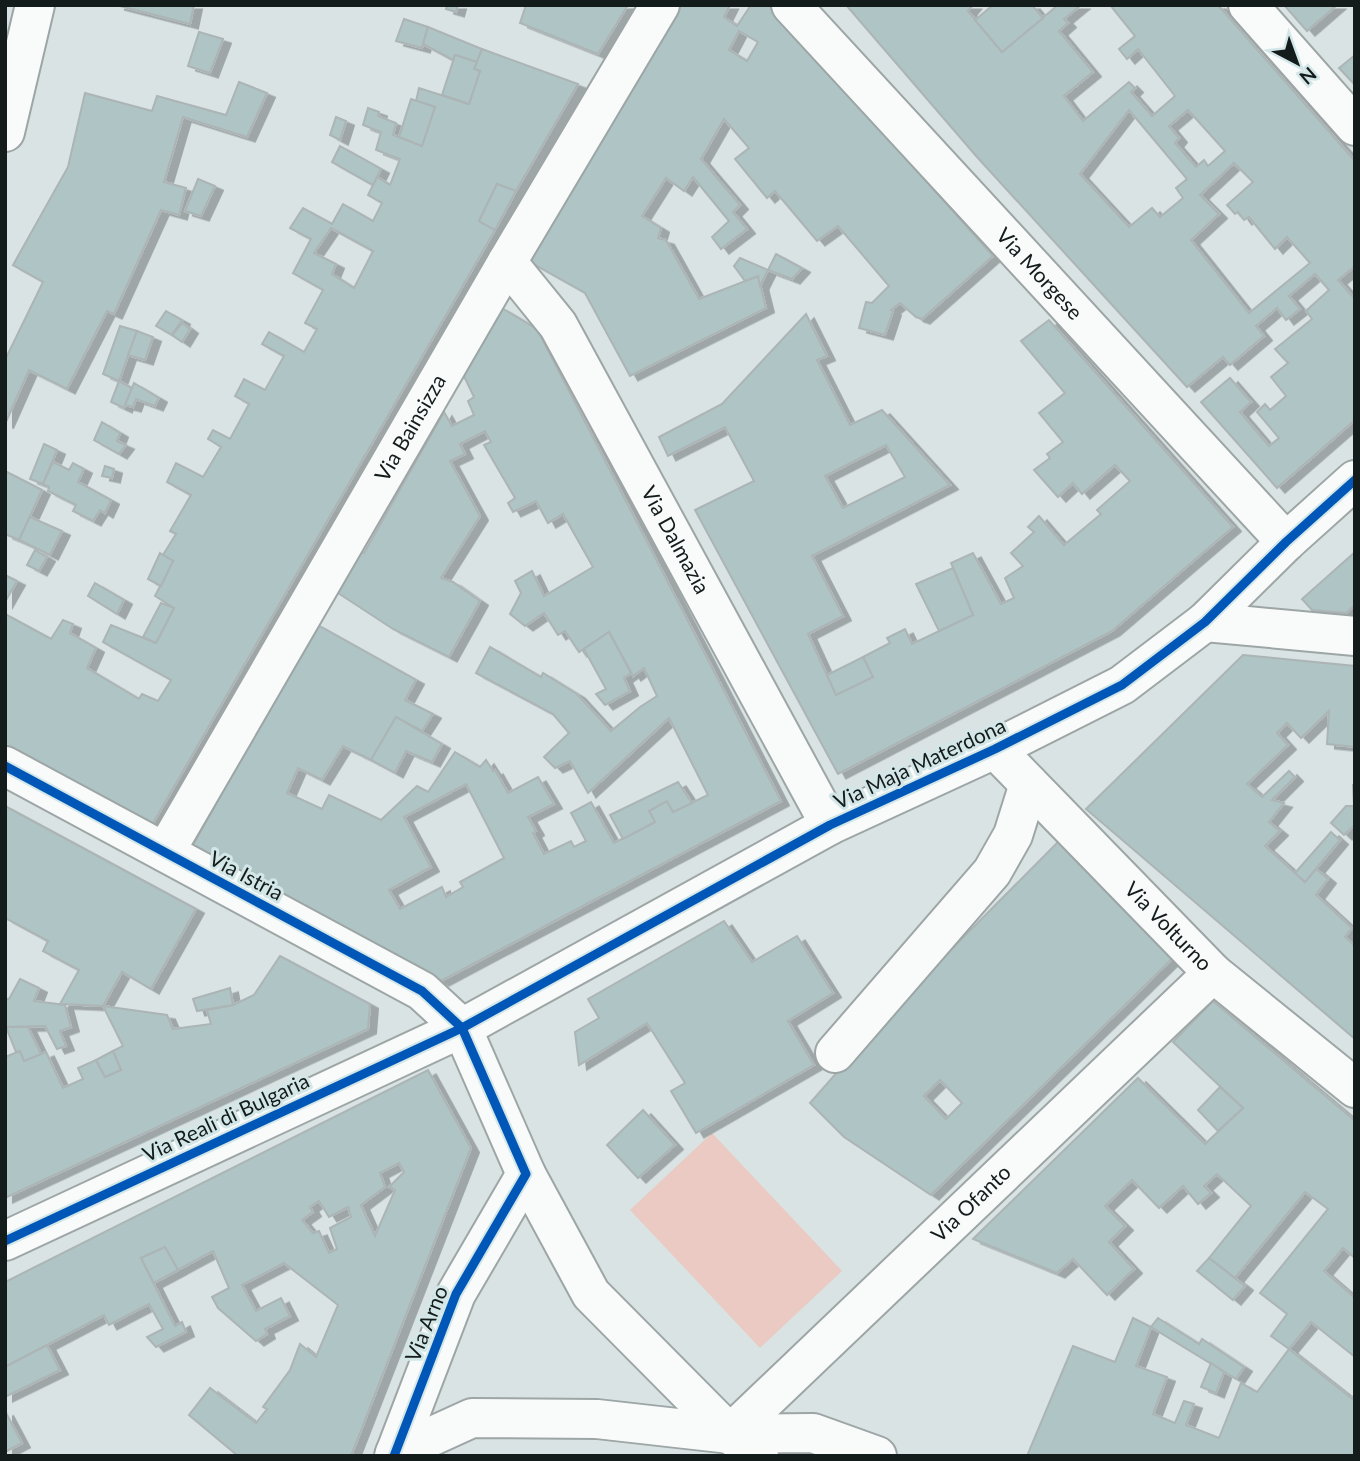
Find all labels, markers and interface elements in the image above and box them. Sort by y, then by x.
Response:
north arrow [1262,28,1332,98]
text: N [1295,63,1322,90]
street label: Via Morgese [992,222,1089,324]
street label: Via Bainsizza [369,369,450,485]
street label: Via Dalmazia [637,481,716,598]
street label: Via Maja Materdona [829,712,1009,813]
street label: Via Istria [205,845,288,905]
street label: Via Volturno [1120,876,1218,975]
street label: Via Reali di Bulgaria [138,1067,313,1166]
street label: Via Ofanto [925,1159,1015,1246]
street label: Via Arno [399,1282,452,1365]

